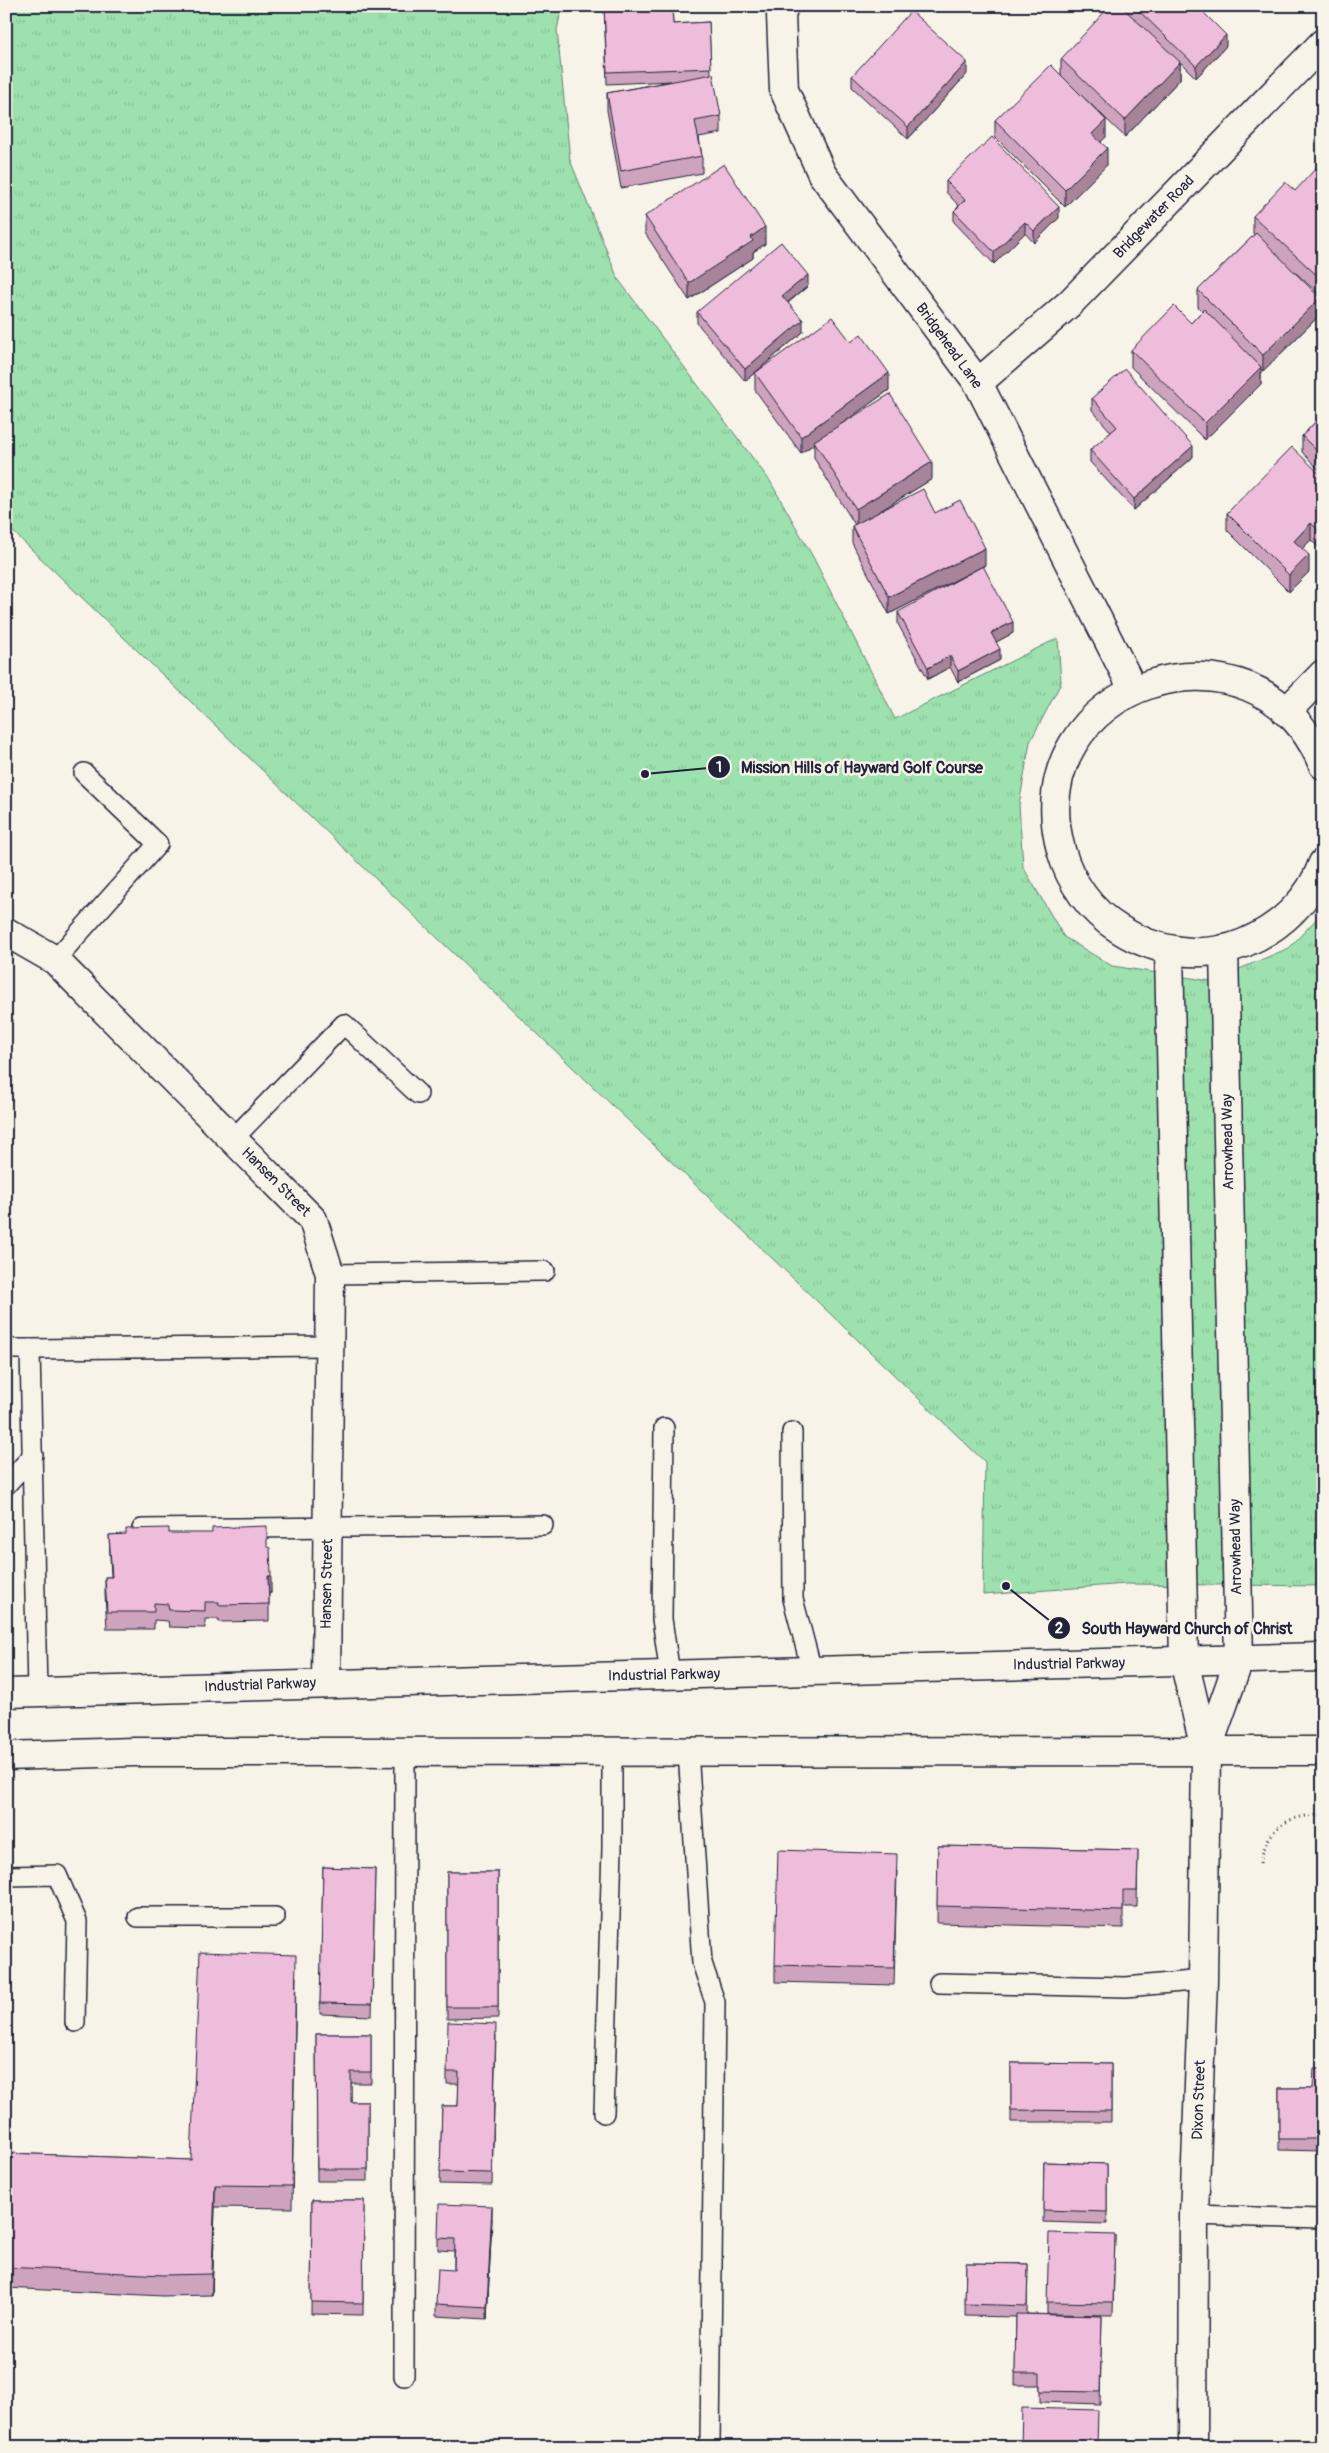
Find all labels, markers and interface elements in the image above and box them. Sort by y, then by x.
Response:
street label: Bridgewater Road [1109,171,1199,263]
street label: Bridgehead Lane [911,299,987,393]
callout: Mission Hills of Hayward Golf Course [706,751,993,782]
text: 1 [716,758,722,777]
text: Mission Hills of Hayward Golf Course [741,758,984,778]
street label: Arrowhead Way [1218,1093,1238,1190]
street label: Hansen Street [237,1143,315,1221]
street label: Arrowhead Way [1226,1498,1246,1595]
street label: Hansen Street [317,1538,337,1629]
callout: South Hayward Church of Christ [1046,1613,1302,1644]
text: 2 [1055,1619,1063,1638]
text: South Hayward Church of Christ [1081,1619,1293,1639]
street label: Industrial Parkway [1013,1654,1126,1674]
street label: Industrial Parkway [608,1665,721,1685]
street label: Industrial Parkway [204,1674,317,1696]
street label: Dixon Street [1188,2059,1210,2140]

